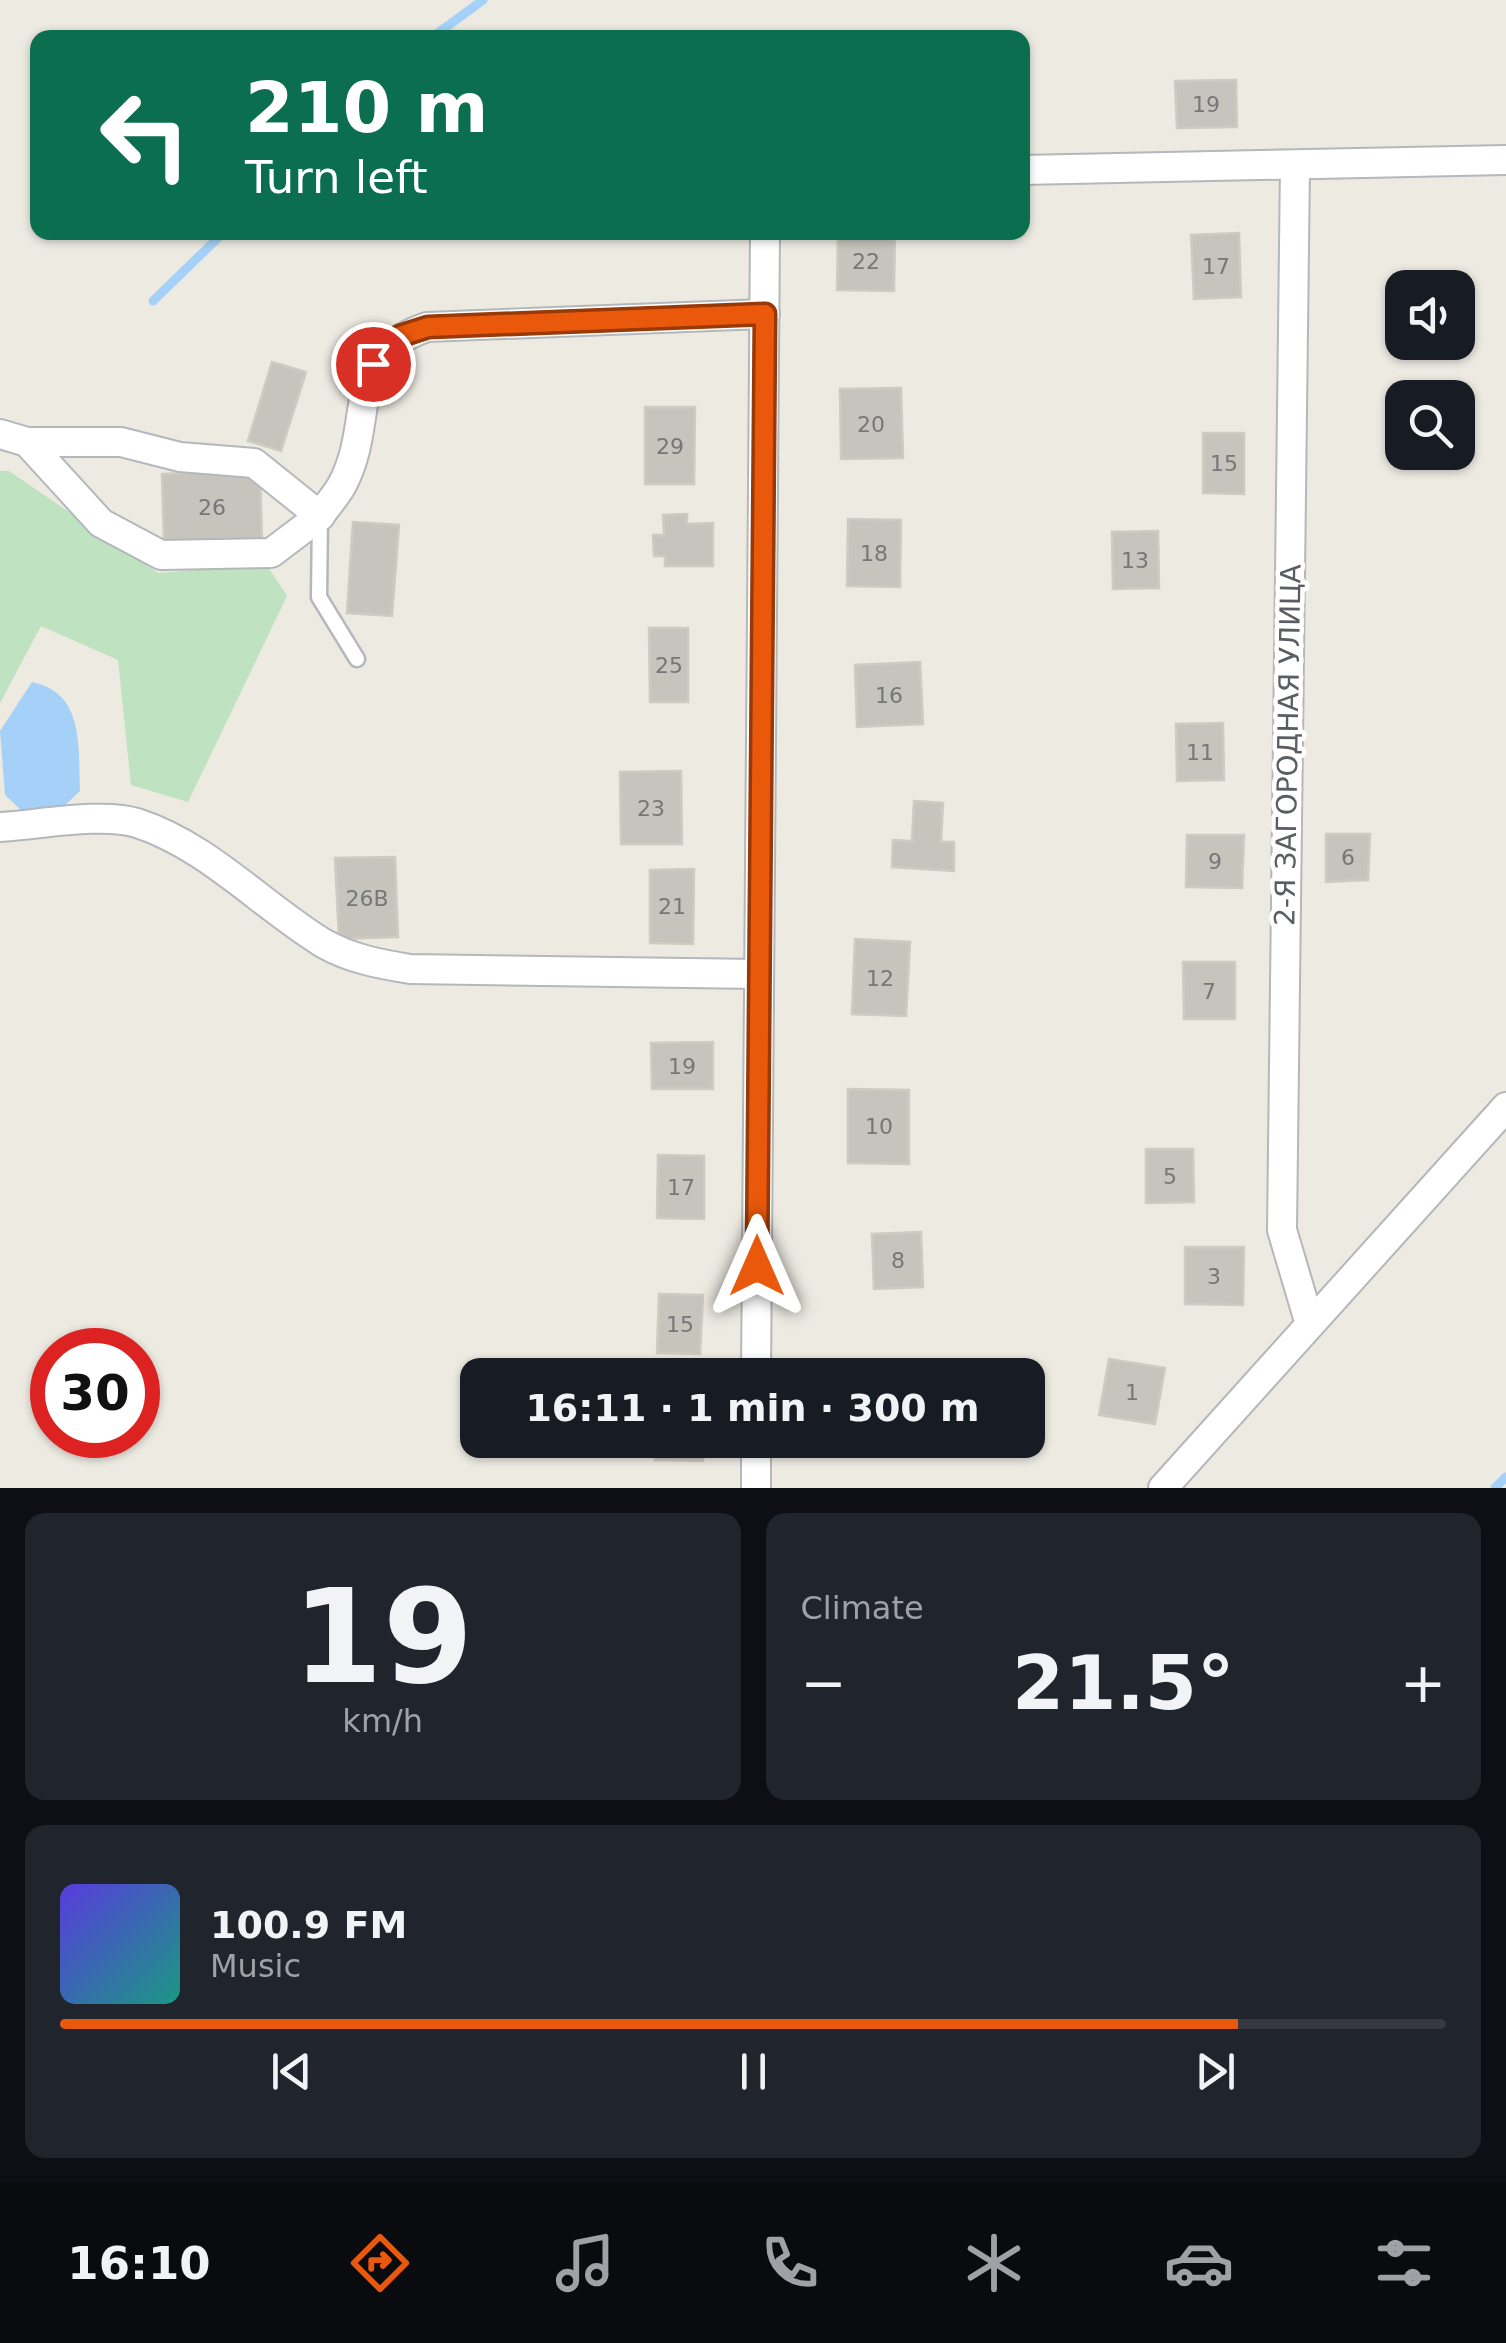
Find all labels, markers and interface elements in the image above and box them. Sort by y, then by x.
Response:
text: 210 m [245,67,488,149]
icon: left [80,70,210,200]
house number: 19 [1192,92,1220,117]
text: Turn left [245,151,428,204]
house number: 22 [852,249,880,274]
house number: 17 [1202,254,1230,279]
map controls [1385,270,1475,470]
button: sound [1385,270,1475,360]
pin [331,322,416,407]
icon: arrive [346,337,401,392]
button: search [1385,380,1475,470]
house number: 20 [857,412,885,437]
house number: 29 [656,434,684,459]
house number: 15 [1210,451,1238,476]
house number: 26 [198,495,226,520]
house number: 18 [860,541,888,566]
house number: 13 [1121,548,1149,573]
street label: 2-Я ЗАГОРОДНАЯ УЛИЦА [1268,564,1308,926]
house number: 25 [655,653,683,678]
house number: 16 [875,683,903,708]
house number: 11 [1186,740,1214,765]
house number: 23 [637,796,665,821]
house number: 6 [1341,845,1355,870]
house number: 9 [1208,849,1222,874]
house number: 26В [345,886,389,911]
house number: 21 [658,894,686,919]
house number: 12 [866,966,894,991]
house number: 7 [1202,979,1216,1004]
house number: 19 [668,1054,696,1079]
house number: 10 [865,1114,893,1139]
house number: 5 [1163,1164,1177,1189]
house number: 17 [667,1175,695,1200]
position arrow [705,1214,809,1318]
house number: 8 [891,1248,905,1273]
house number: 3 [1207,1264,1221,1289]
house number: 15 [666,1312,694,1337]
speed limit sign: 30 [30,1328,160,1458]
house number: 1 [1125,1380,1139,1405]
text: 16:11 · 1 min · 300 m [525,1386,980,1430]
text: 19 [292,1561,473,1713]
text: Climate [801,1589,924,1627]
text: 21.5° [1012,1639,1235,1727]
text: − [801,1651,847,1715]
text: + [1400,1651,1446,1715]
text: km/h [342,1702,423,1740]
text: 100.9 FM [210,1903,407,1947]
text: Music [210,1947,301,1985]
icon: previous [264,2044,319,2099]
icon: pause [726,2044,781,2099]
icon: next [1188,2044,1243,2099]
icon: directions [345,2228,415,2298]
icon: music [550,2228,620,2298]
icon: phone [755,2228,825,2298]
icon: climate [959,2228,1029,2298]
icon: car [1164,2228,1234,2298]
icon: filters [1369,2228,1439,2298]
text: 16:10 [67,2237,211,2290]

